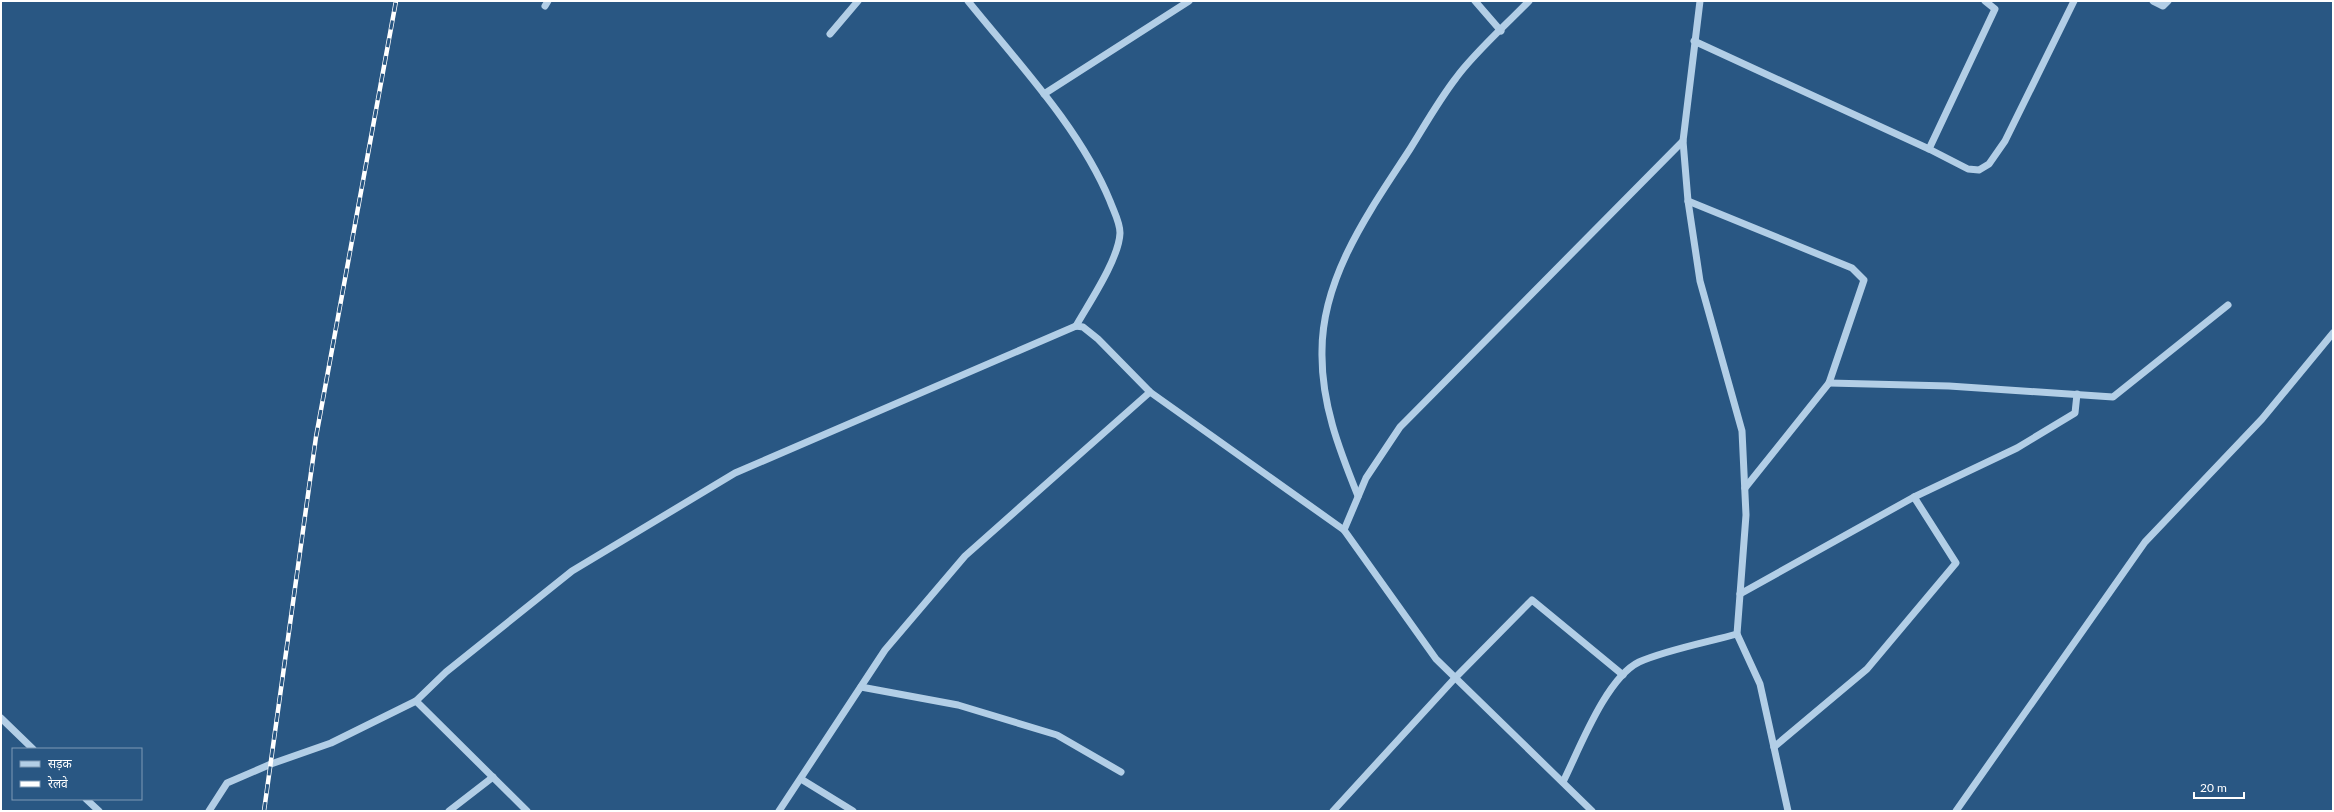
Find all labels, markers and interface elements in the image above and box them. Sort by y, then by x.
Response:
legend [12,748,142,800]
text: सड़क [48,756,73,771]
scale bar [2194,774,2244,800]
text: रेलवे [48,776,68,791]
text: 20 m [2200,780,2227,795]

